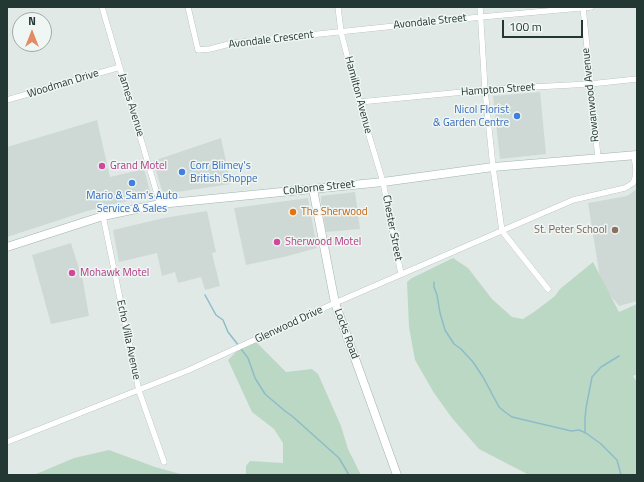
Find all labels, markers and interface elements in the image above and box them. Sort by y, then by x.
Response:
north arrow [12,12,52,52]
street label: Avondale Street [393,12,467,32]
scale bar [504,12,585,38]
text: N [28,13,36,29]
text: 100 m [509,17,542,36]
street label: Avondale Crescent [228,28,314,52]
street label: Rowanwood Avenue [579,47,603,143]
street label: Hamilton Avenue [341,55,375,135]
street label: Woodman Drive [26,67,100,101]
street label: James Avenue [115,72,147,138]
street label: Hampton Street [461,81,535,99]
place label: Nicol Florist & Garden Centre [433,103,509,129]
marker: Nicol Florist & Garden Centre [512,111,522,121]
place label: Grand Motel [110,159,167,173]
place label: Corr Blimey's British Shoppe [190,159,258,185]
marker: Grand Motel [97,161,107,171]
marker: Corr Blimey's British Shoppe [177,167,187,177]
marker: Mario & Sam's Auto Service & Sales [127,178,137,188]
street label: Colborne Street [283,178,355,198]
place label: Mario & Sam's Auto Service & Sales [86,189,178,215]
street label: Chester Street [379,194,405,262]
place label: The Sherwood [301,205,368,219]
marker: The Sherwood [288,207,298,217]
place label: St. Peter School [534,223,607,237]
marker: St. Peter School [610,225,620,235]
place label: Sherwood Motel [285,235,361,249]
marker: Sherwood Motel [272,237,282,247]
place label: Mohawk Motel [80,266,149,280]
marker: Mohawk Motel [67,268,77,278]
street label: Echo Villa Avenue [113,299,143,381]
street label: Glenwood Drive [253,304,325,346]
street label: Locks Road [331,307,361,361]

